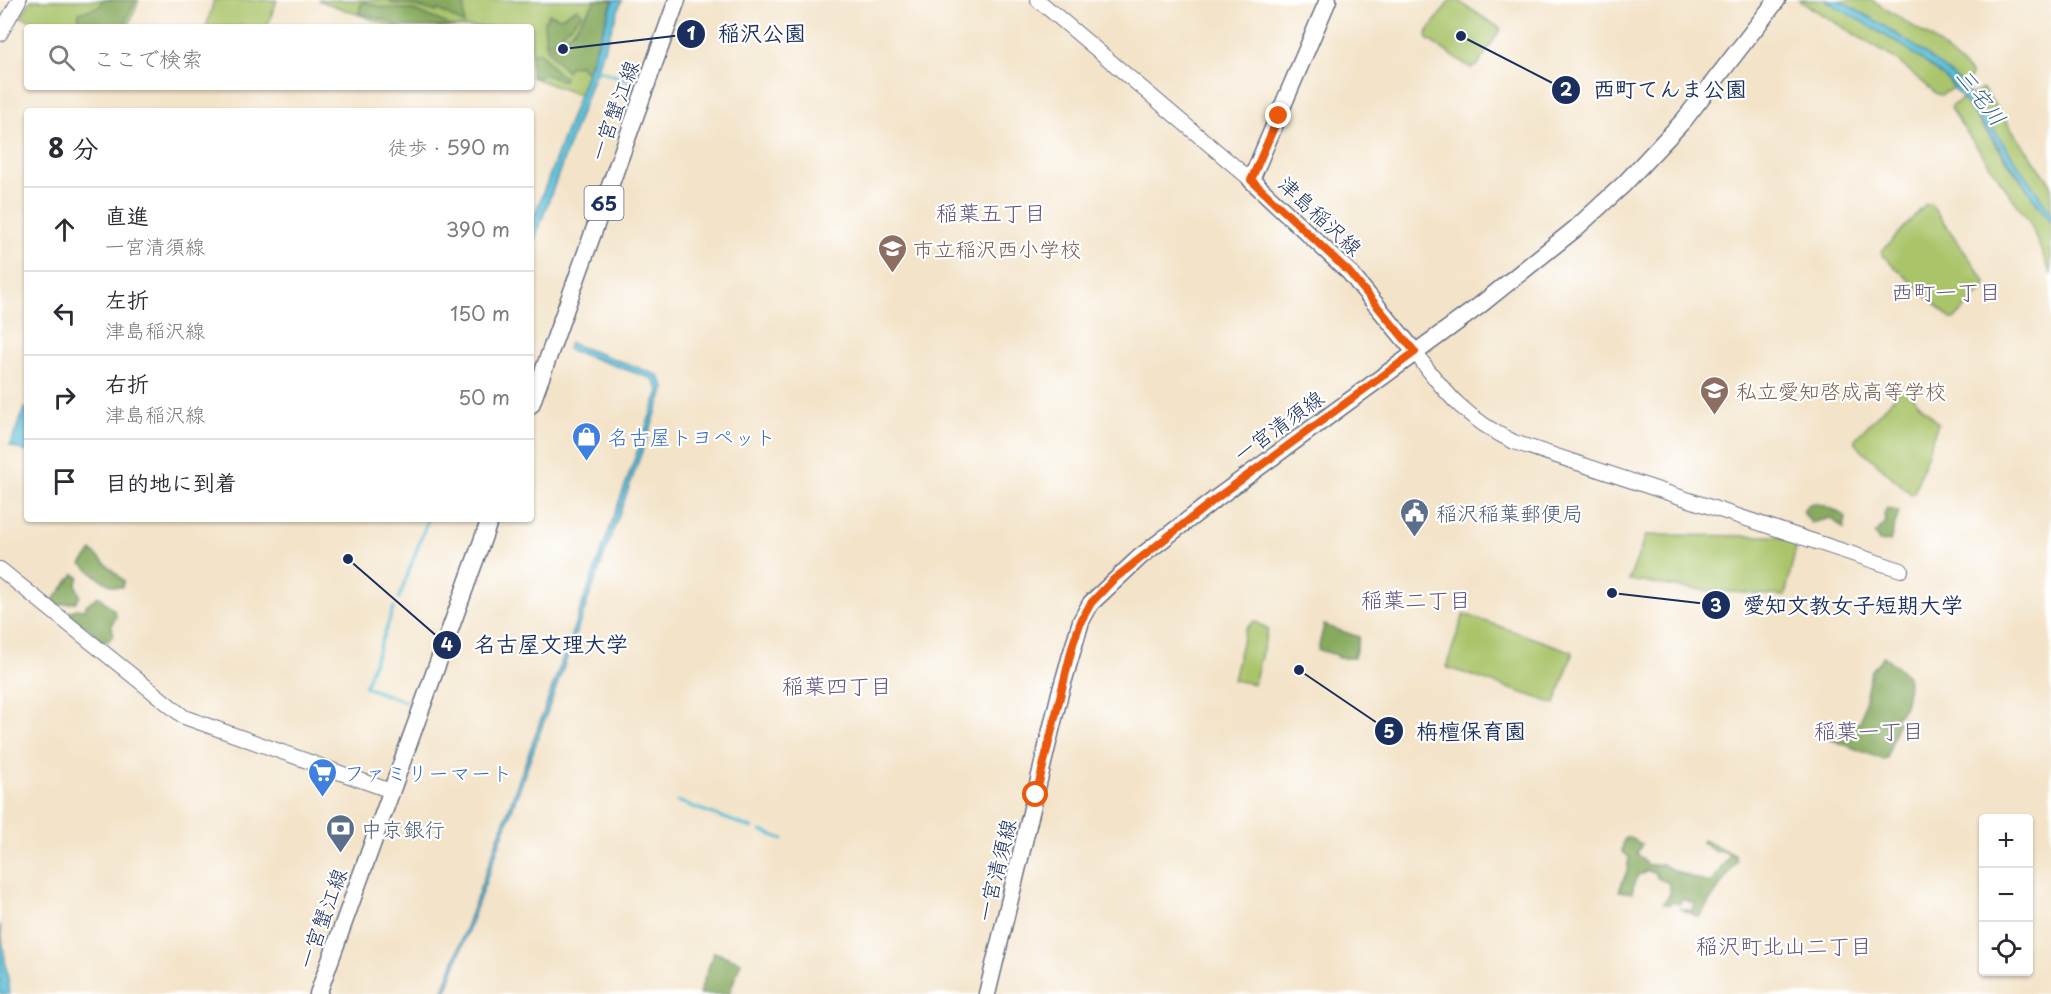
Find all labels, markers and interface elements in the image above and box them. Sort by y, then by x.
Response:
callout: 稲沢公園 [676,14,818,54]
text: 稲沢公園 [718,15,806,48]
text: 1 [687,19,696,46]
search box [24,24,534,90]
icon: search [45,41,78,74]
text: ここで検索 [93,41,203,74]
street label: 一宮蟹江線 [580,55,646,165]
water label: 三宅川 [1949,60,2015,132]
callout: 西町てんま公園 [1551,70,1759,110]
text: 西町てんま公園 [1593,71,1747,104]
text: 2 [1560,75,1573,102]
route end [1265,102,1291,128]
text: 8 分 [48,128,99,167]
text: 徒歩 · 590 m [388,132,510,162]
street label: 津島稲沢線 [1272,167,1370,263]
road number: 65 [584,186,624,220]
district label: 稲葉五丁目 [936,195,1046,228]
text: 直進 [105,198,149,231]
icon: ahead [48,213,81,246]
text: 390 m [446,214,510,244]
text: 一宮清須線 [105,231,205,261]
school or university icon: 市立稲沢西小学校 [876,232,908,274]
place label: 市立稲沢西小学校 [913,232,1081,264]
district label: 西町一丁目 [1891,274,2001,307]
text: 左折 [105,282,149,315]
icon: left [48,297,81,330]
text: 150 m [450,298,510,328]
text: 津島稲沢線 [105,315,205,345]
text: 右折 [105,366,149,399]
school or university icon: 私立愛知啓成高等学校 [1699,374,1731,416]
place label: 私立愛知啓成高等学校 [1736,374,1946,406]
icon: right [48,381,81,414]
street label: 一宮清須線 [1226,381,1330,469]
text: 50 m [458,382,510,412]
text: 津島稲沢線 [105,399,205,429]
shop icon: 名古屋トヨペット [571,420,603,462]
place label: 名古屋トヨペット [608,420,776,452]
icon: arrive [48,465,81,498]
text: 目的地に到着 [105,465,237,498]
public building icon: 稲沢稲葉郵便局 [1399,496,1431,538]
place label: 稲沢稲葉郵便局 [1436,496,1583,528]
district label: 稲葉二丁目 [1361,582,1471,615]
callout: 愛知文教女子短期大学 [1701,585,1975,625]
text: 愛知文教女子短期大学 [1743,587,1963,620]
text: 3 [1710,591,1722,618]
callout: 名古屋文理大学 [432,625,640,665]
text: 名古屋文理大学 [474,626,628,659]
text: 4 [441,630,453,657]
district label: 稲葉四丁目 [782,668,892,701]
callout: 栴檀保育園 [1374,711,1538,751]
text: 栴檀保育園 [1416,713,1526,746]
district label: 稲葉一丁目 [1814,713,1924,746]
text: 5 [1383,717,1395,744]
supermarket icon: ファミリーマート [307,756,339,798]
place label: ファミリーマート [344,756,512,788]
route start [1022,781,1048,807]
bank icon: 中京銀行 [324,812,356,854]
place label: 中京銀行 [361,812,445,844]
map controls [1979,814,2033,976]
button: + [1979,814,2033,868]
street label: 一宮清須線 [967,815,1023,925]
street label: 一宮蟹江線 [288,863,354,973]
button: − [1979,868,2033,922]
button: locate [1979,922,2033,976]
district label: 稲沢町北山二丁目 [1696,928,1872,961]

